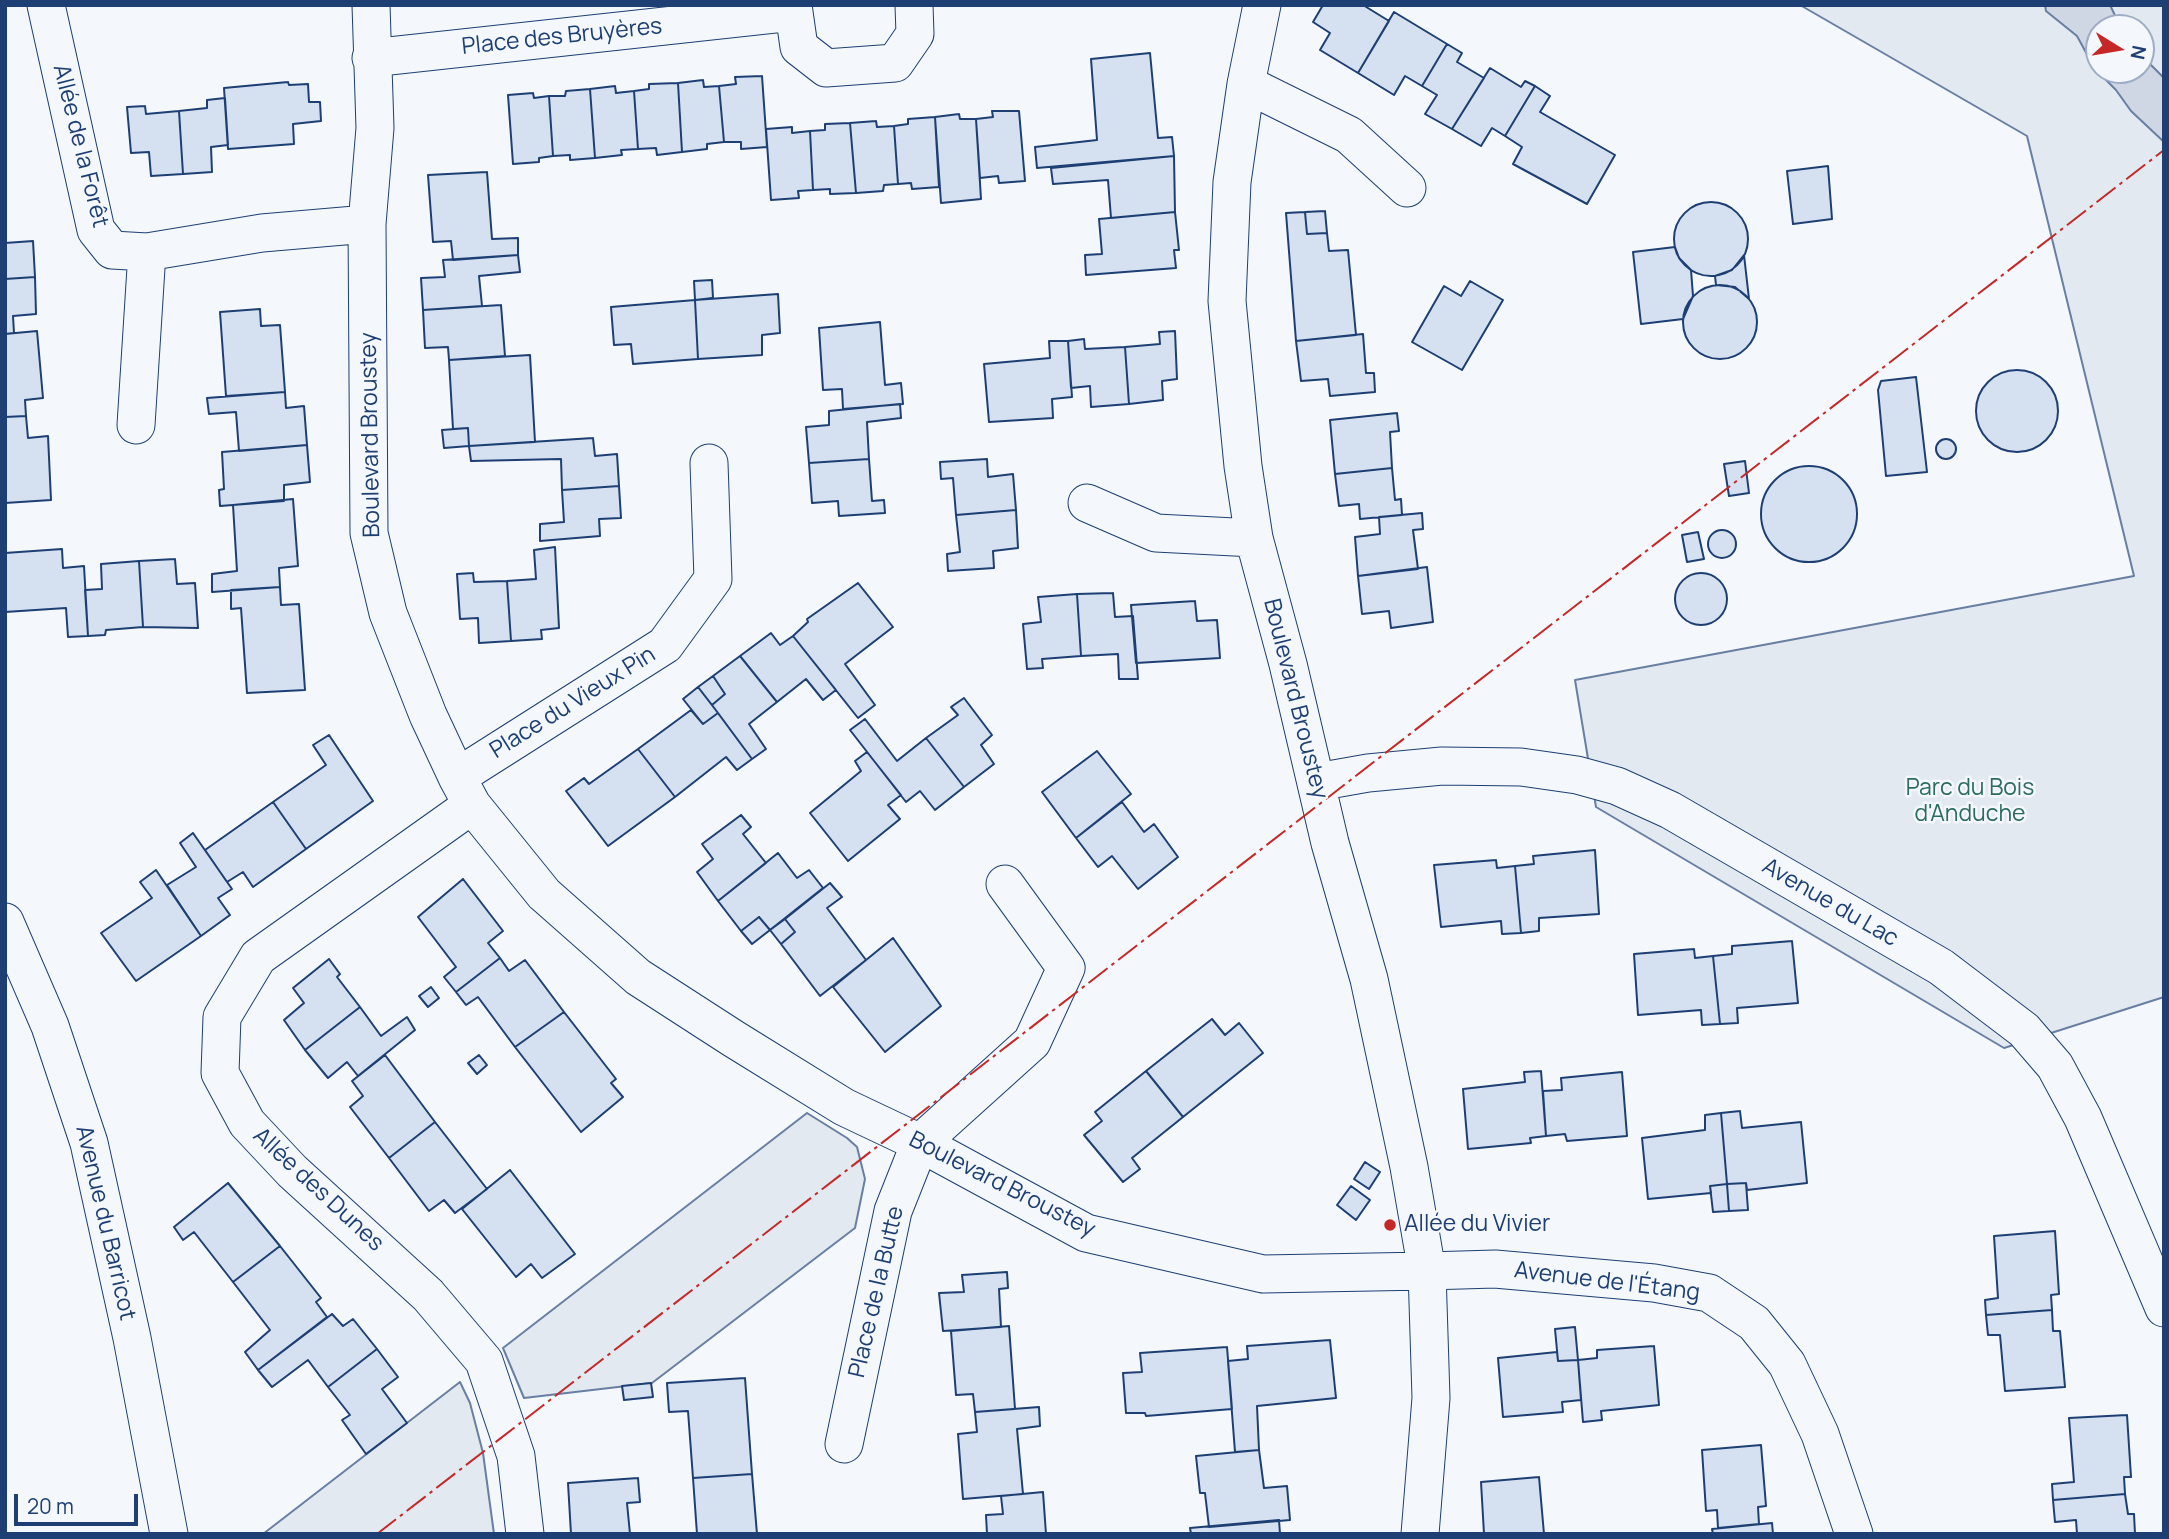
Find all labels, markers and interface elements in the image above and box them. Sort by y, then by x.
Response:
street label: Place des Bruyères [460,13,664,61]
north arrow [2085,14,2155,84]
text: N [2125,43,2153,62]
street label: Allée de la Forêt [46,62,114,230]
street label: Boulevard Broustey [355,332,387,538]
street label: Boulevard Broustey [1257,596,1333,802]
street label: Place du Vieux Pin [485,641,661,765]
park label: Parc du Bois d'Anduche [1906,775,2034,829]
street label: Avenue du Lac [1757,853,1903,953]
street label: Allée des Dunes [247,1122,389,1258]
street label: Avenue du Barricot [69,1123,141,1323]
street label: Boulevard Broustey [904,1126,1100,1244]
street label: Place de la Butte [844,1204,910,1380]
place label: Allée du Vivier [1404,1211,1550,1239]
marker: Allée du Vivier [1382,1217,1398,1233]
street label: Avenue de l'Étang [1513,1257,1701,1307]
scale bar [18,1480,142,1524]
text: 20 m [27,1492,74,1520]

